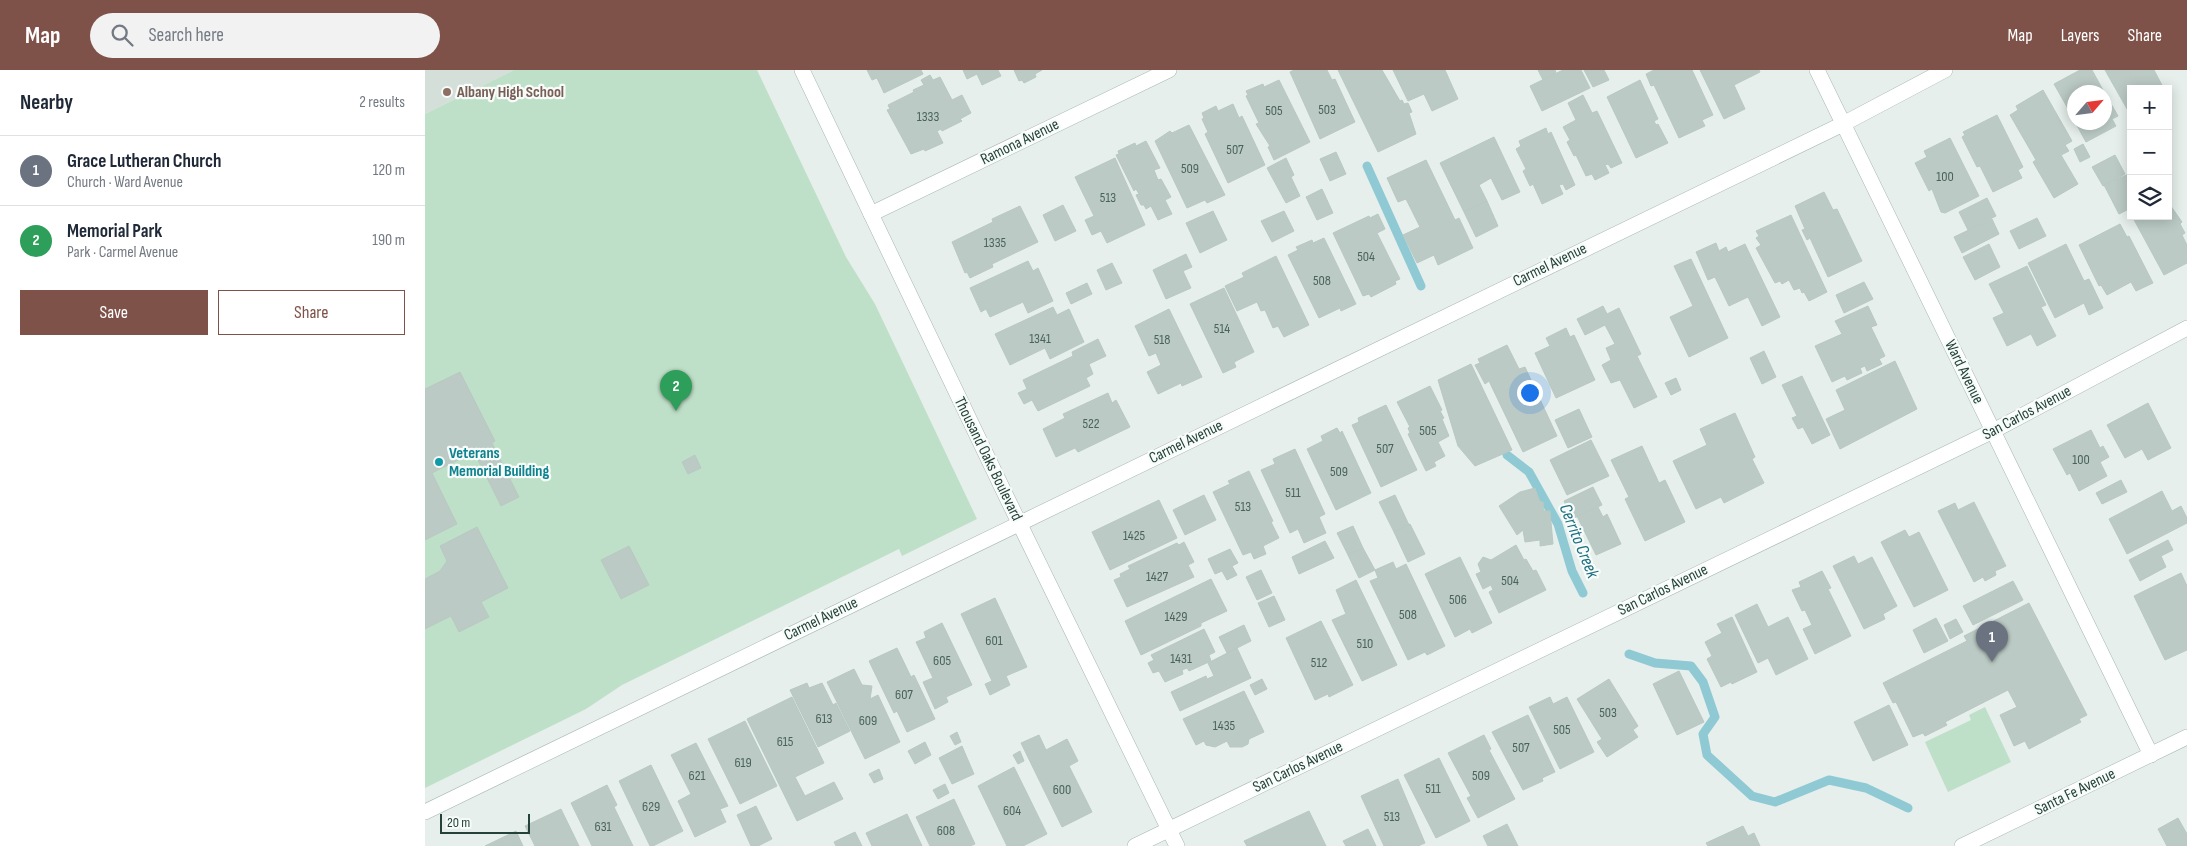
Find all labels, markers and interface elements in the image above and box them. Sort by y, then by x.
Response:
search box [90,13,440,58]
text: Map [25,21,60,50]
icon: search [108,21,136,49]
text: Search here [148,24,224,47]
text: Map [2008,25,2033,46]
text: Layers [2061,25,2100,46]
text: Share [2128,25,2162,46]
place label: Albany High School [456,83,564,102]
north arrow [2067,85,2112,130]
map controls [2127,85,2172,220]
button: + [2127,85,2172,130]
marker: Albany High School [441,86,453,98]
text: Nearby [20,90,73,115]
text: 2 results [359,93,405,112]
house number: 503 [1318,101,1336,118]
house number: 505 [1265,102,1283,119]
house number: 1333 [917,108,939,125]
street label: Ramona Avenue [978,115,1062,169]
button: − [2127,130,2172,175]
house number: 507 [1226,141,1244,158]
text: Grace Lutheran Church [67,150,221,173]
house number: 509 [1181,160,1199,177]
text: 1 [33,161,39,180]
text: 120 m [373,161,405,180]
house number: 100 [1936,168,1954,185]
text: Church · Ward Avenue [67,173,183,192]
button: layers [2127,175,2172,220]
house number: 513 [1100,189,1116,206]
text: Memorial Park [67,220,162,243]
text: 2 [32,231,40,250]
text: 190 m [372,231,405,250]
house number: 1335 [984,234,1007,251]
street label: Carmel Avenue [1510,239,1590,291]
text: Park · Carmel Avenue [67,243,178,262]
house number: 504 [1357,248,1375,265]
house number: 508 [1313,272,1331,289]
button: Save [20,290,208,335]
button: Share [218,290,405,335]
house number: 514 [1214,320,1230,337]
house number: 1341 [1029,330,1051,347]
house number: 518 [1154,331,1170,348]
street label: Ward Avenue [1940,337,1988,407]
pin: 2 [660,370,692,411]
your location [1517,380,1543,406]
street label: San Carlos Avenue [1979,382,2075,444]
street label: Thousand Oaks Boulevard [950,394,1026,524]
house number: 522 [1082,415,1100,432]
street label: Carmel Avenue [1146,416,1226,468]
house number: 505 [1419,422,1437,439]
house number: 507 [1376,440,1394,457]
place label: Veterans Memorial Building [449,444,549,481]
house number: 100 [2072,451,2090,468]
marker: Veterans Memorial Building [433,456,445,468]
house number: 509 [1330,463,1348,480]
house number: 511 [1285,484,1301,501]
house number: 513 [1235,498,1251,515]
water label: Cerrito Creek [1555,501,1604,582]
house number: 1425 [1123,527,1145,544]
street label: San Carlos Avenue [1615,560,1711,620]
house number: 1427 [1146,568,1168,585]
house number: 504 [1501,572,1519,589]
house number: 506 [1449,591,1467,608]
street label: Carmel Avenue [781,593,861,645]
house number: 508 [1399,606,1417,623]
house number: 1429 [1165,608,1187,625]
pin: 1 [1976,621,2008,662]
house number: 601 [985,632,1003,649]
house number: 510 [1357,635,1373,652]
house number: 1431 [1170,650,1192,667]
house number: 605 [933,652,951,669]
house number: 512 [1311,654,1327,671]
house number: 607 [895,686,913,703]
house number: 503 [1599,704,1617,721]
house number: 613 [816,710,833,727]
house number: 609 [859,712,877,729]
house number: 1435 [1213,717,1236,734]
house number: 505 [1553,721,1571,738]
house number: 615 [777,733,794,750]
street label: San Carlos Avenue [1250,737,1346,797]
house number: 507 [1512,739,1530,756]
house number: 619 [734,754,752,771]
street label: Santa Fe Avenue [2032,764,2118,820]
house number: 621 [689,767,706,784]
house number: 509 [1472,767,1490,784]
house number: 511 [1425,780,1441,797]
house number: 600 [1053,781,1071,798]
house number: 629 [642,798,660,815]
house number: 604 [1003,802,1021,819]
house number: 513 [1384,808,1400,825]
scale bar [440,811,530,834]
text: 20 m [447,814,470,831]
house number: 631 [595,818,612,835]
house number: 608 [937,822,955,839]

